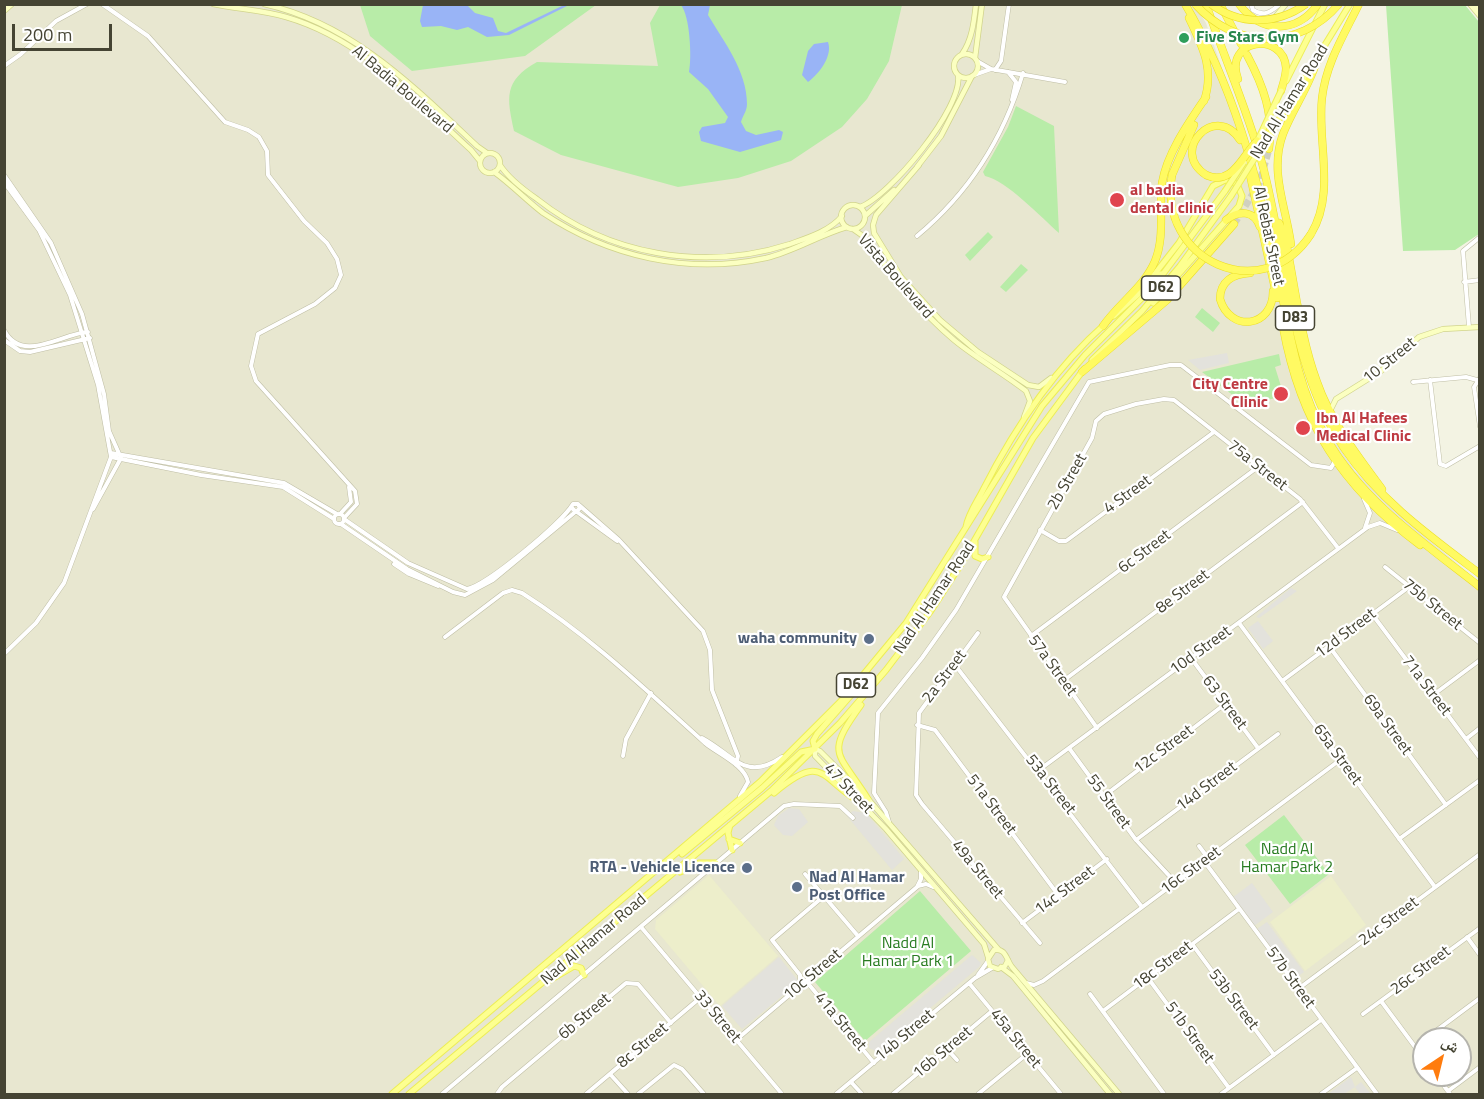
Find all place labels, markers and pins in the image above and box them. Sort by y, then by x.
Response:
place label: Five Stars Gym [1196,28,1299,48]
marker: Five Stars Gym [1177,31,1191,45]
place label: al badia dental clinic [1130,181,1213,219]
marker: al badia dental clinic [1108,191,1126,209]
place label: City Centre Clinic [1192,375,1268,413]
marker: City Centre Clinic [1272,385,1290,403]
place label: Ibn Al Hafees Medical Clinic [1316,409,1411,447]
marker: Ibn Al Hafees Medical Clinic [1294,419,1312,437]
place label: waha community [738,629,857,649]
marker: waha community [862,632,876,646]
place label: RTA - Vehicle Licence [590,858,735,878]
marker: RTA - Vehicle Licence [740,861,754,875]
place label: Nad Al Hamar Post Office [809,868,905,906]
marker: Nad Al Hamar Post Office [790,880,804,894]

